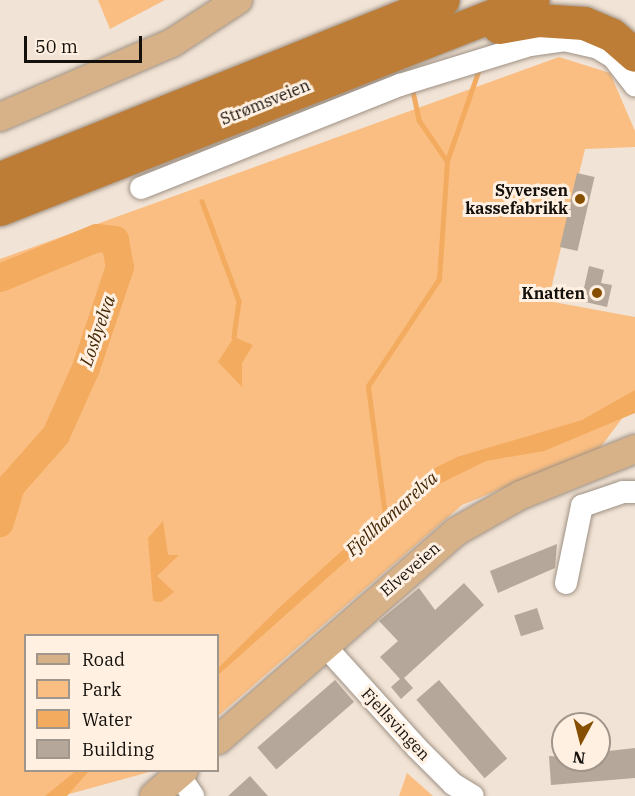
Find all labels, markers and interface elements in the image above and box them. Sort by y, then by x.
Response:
scale bar [27,24,146,62]
text: 50 m [35,35,78,58]
street label: Strømsveien [217,75,313,129]
place label: Syversen kassefabrikk [465,180,568,218]
marker: Syversen kassefabrikk [573,192,587,206]
place label: Knatten [522,283,585,303]
marker: Knatten [590,286,604,300]
water label: Losbyelva [76,293,120,369]
water label: Fjellhamarelva [342,467,442,561]
street label: Elveveien [376,538,444,600]
legend [24,634,219,772]
text: Road [82,648,125,671]
text: Park [82,678,121,701]
street label: Fjellsvingen [358,684,434,764]
text: Water [82,708,132,731]
north arrow [551,712,611,772]
text: Building [82,738,154,761]
text: N [572,747,587,769]

